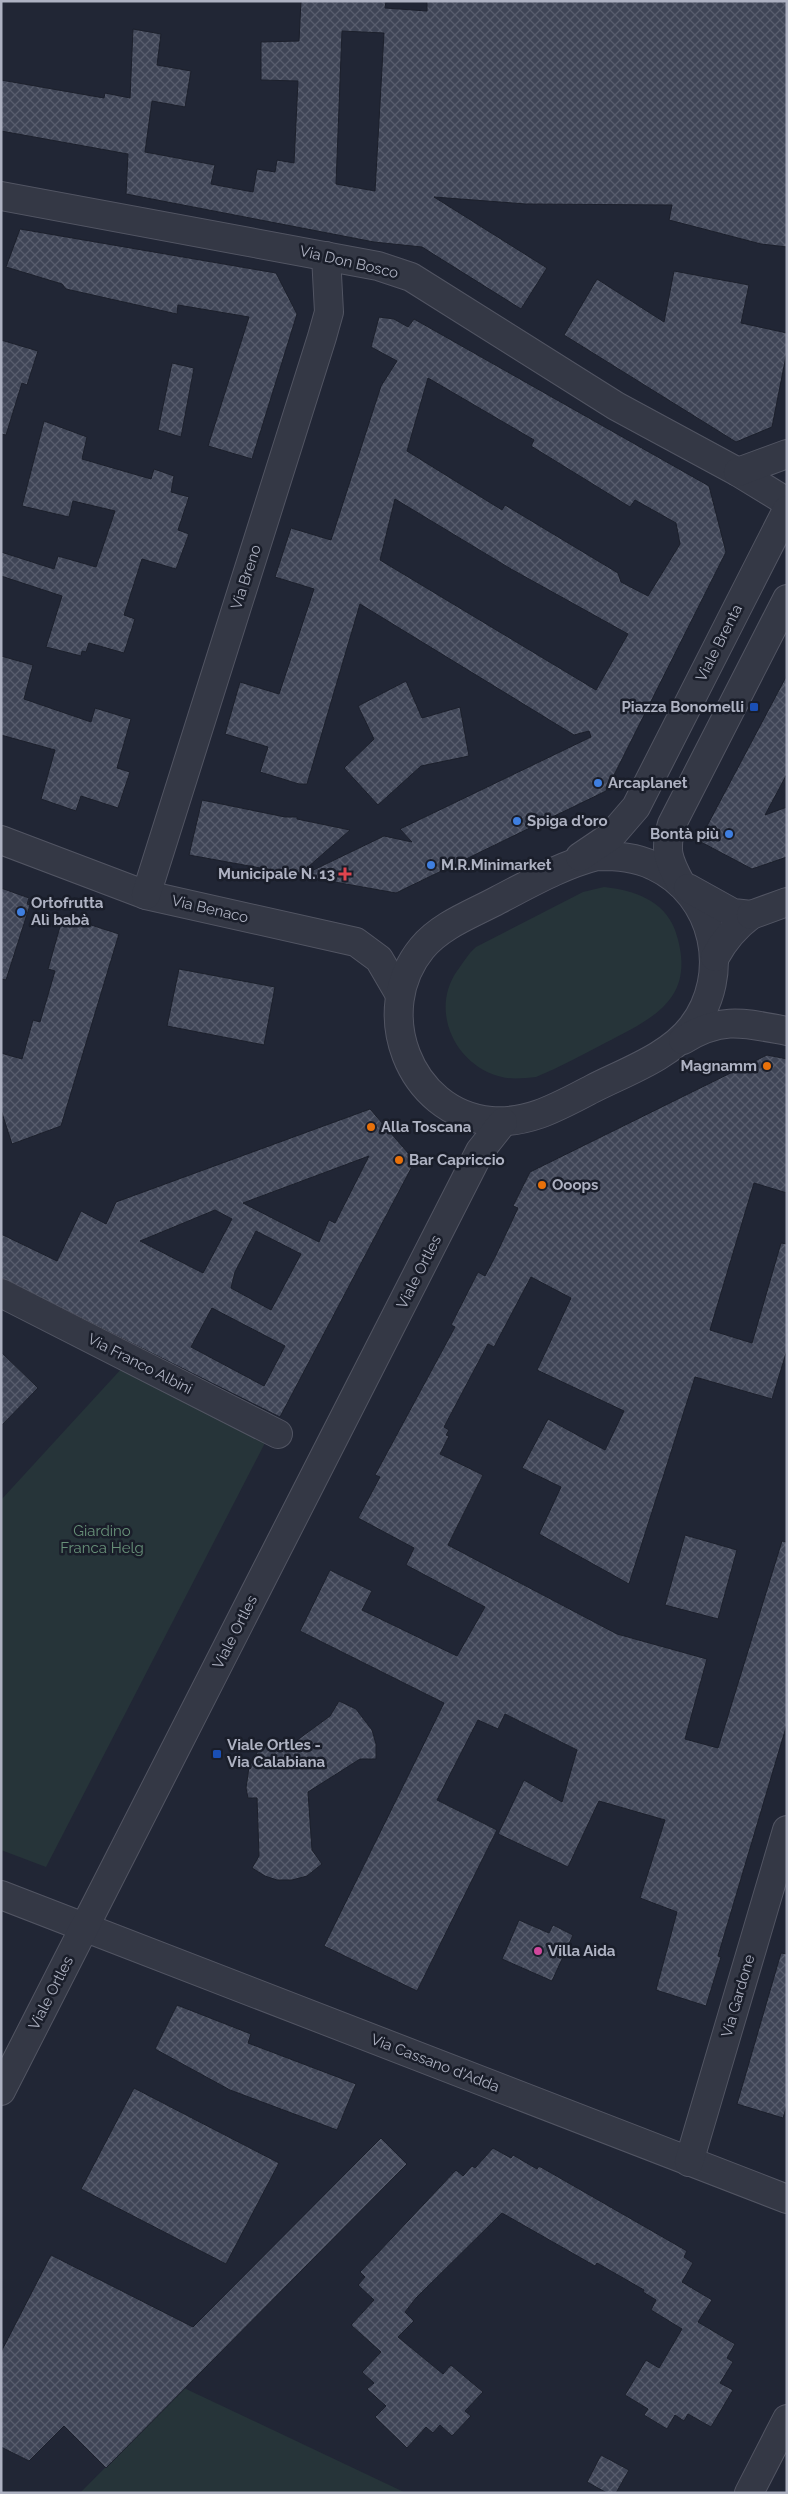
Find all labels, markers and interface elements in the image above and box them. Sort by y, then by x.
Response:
street label: Via Don Bosco [298,242,400,282]
street label: Via Breno [227,542,265,612]
street label: Viale Brenta [692,601,746,685]
place label: Piazza Bonomelli [621,698,744,716]
marker: Piazza Bonomelli [748,701,760,713]
place label: Arcaplanet [608,774,688,792]
marker: Arcaplanet [592,777,604,789]
place label: Spiga d'oro [527,812,608,830]
marker: Spiga d'oro [511,815,523,827]
place label: Bontà più [650,825,719,843]
marker: Bontà più [723,828,735,840]
place label: M.R.Minimarket [441,856,552,874]
marker: M.R.Minimarket [425,859,437,871]
place label: Municipale N. 13 [218,865,335,883]
marker: Municipale N. 13 [339,868,351,880]
street label: Via Benaco [170,891,250,927]
place label: Ortofrutta Alì babà [31,894,104,929]
marker: Ortofrutta Alì babà [15,906,27,918]
place label: Magnamm [680,1057,757,1075]
marker: Magnamm [761,1060,773,1072]
place label: Alla Toscana [381,1118,472,1136]
marker: Alla Toscana [365,1121,377,1133]
place label: Bar Capriccio [409,1151,505,1169]
marker: Bar Capriccio [393,1154,405,1166]
place label: Ooops [552,1176,598,1194]
marker: Ooops [536,1179,548,1191]
street label: Viale Ortles [393,1232,445,1312]
street label: Via Franco Albini [85,1330,195,1398]
park label: Giardino Franca Helg [60,1522,144,1557]
street label: Viale Ortles [209,1592,261,1672]
place label: Viale Ortles - Via Calabiana [227,1736,325,1771]
marker: Viale Ortles - Via Calabiana [211,1748,223,1760]
place label: Villa Aida [548,1942,616,1960]
marker: Villa Aida [532,1945,544,1957]
street label: Via Gardone [718,1952,758,2039]
street label: Viale Ortles [25,1953,77,2033]
street label: Via Cassano d'Adda [368,2030,502,2096]

